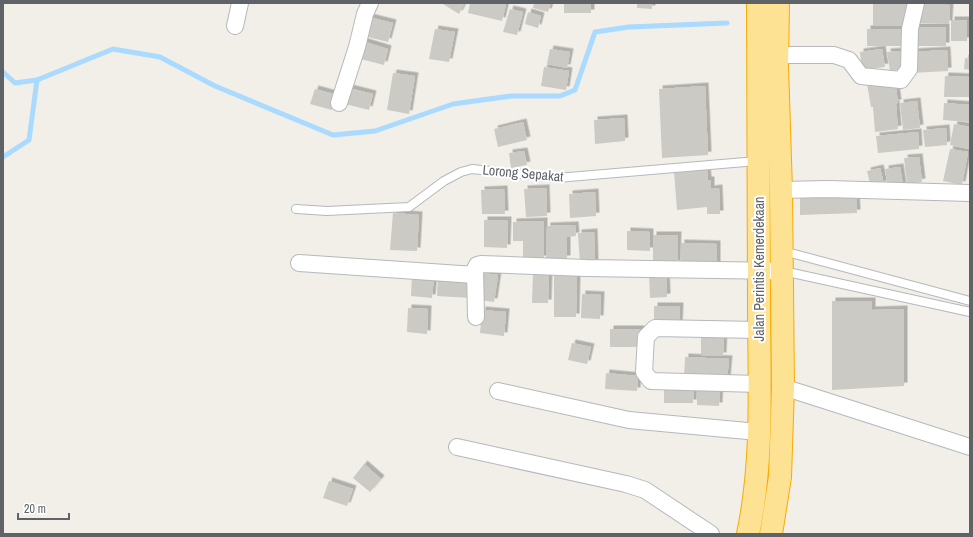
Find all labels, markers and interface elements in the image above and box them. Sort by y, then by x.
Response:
street label: Lorong Sepakat [482,161,564,185]
street label: Jalan Perintis Kemerdekaan [750,197,768,341]
scale bar [18,495,69,521]
text: 20 m [24,501,46,517]

